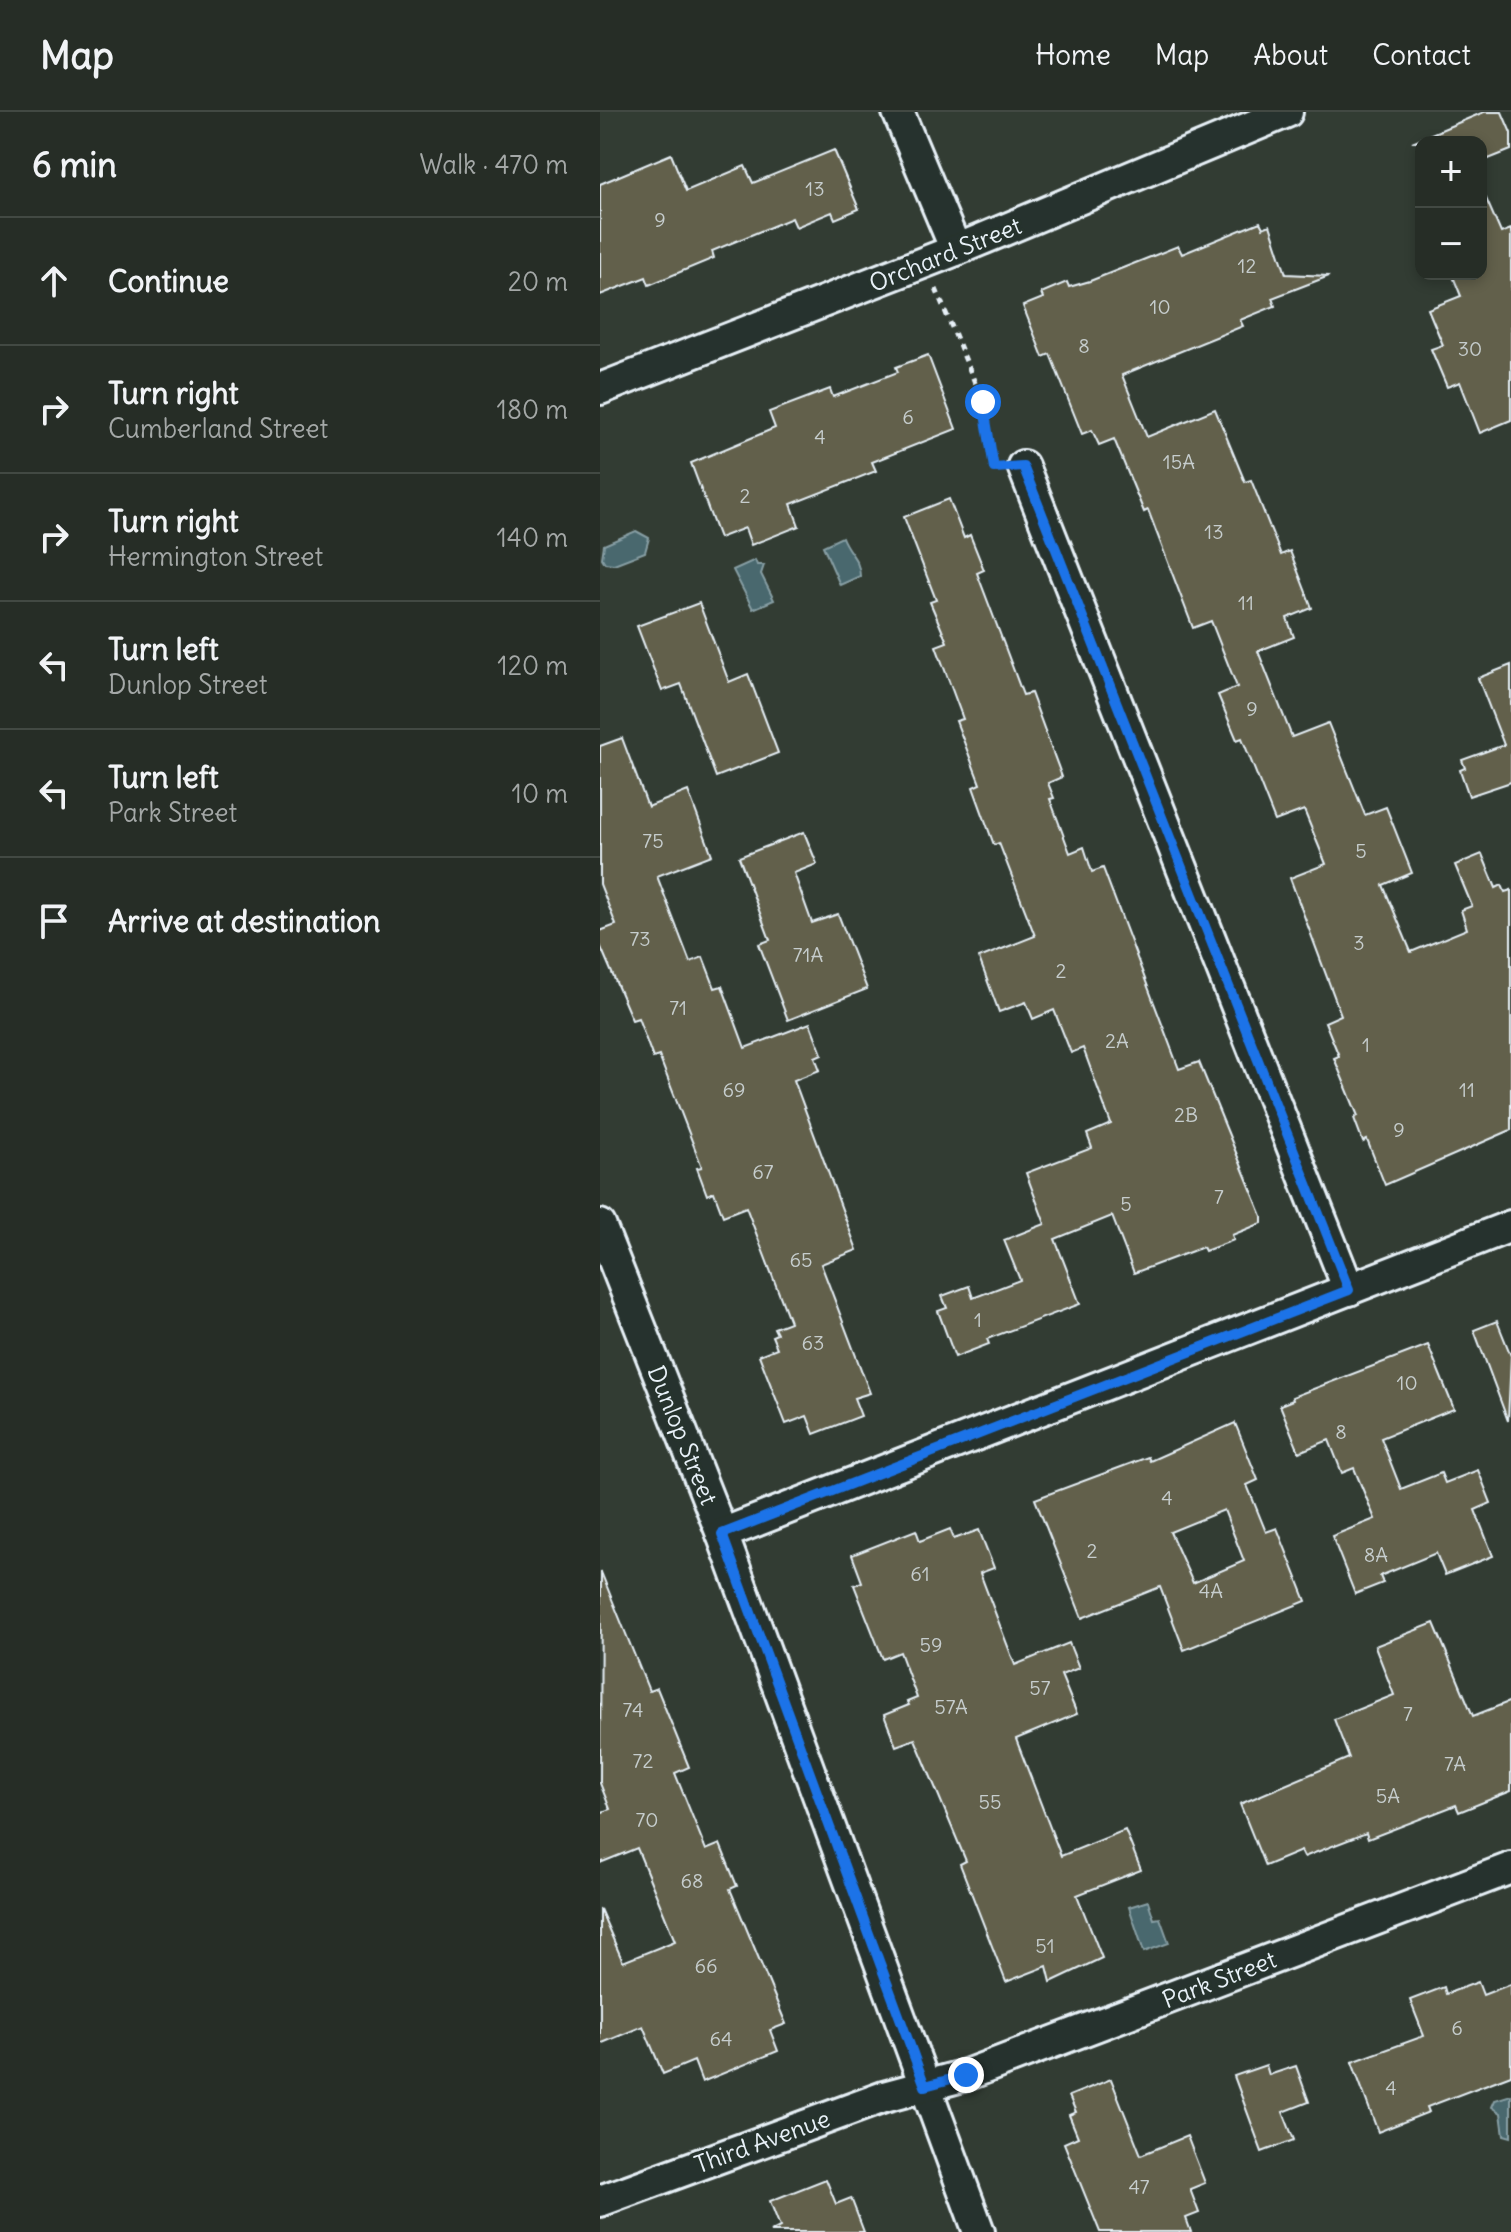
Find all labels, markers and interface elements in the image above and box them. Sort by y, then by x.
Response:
text: Map [40,32,114,79]
text: Home [1035,37,1111,73]
text: Map [1155,37,1209,73]
text: About [1253,37,1328,73]
text: Contact [1372,37,1471,73]
map controls [1415,136,1487,280]
button: + [1415,136,1487,208]
text: 6 min [32,143,117,186]
text: Walk · 470 m [420,148,568,181]
house number: 13 [805,176,825,201]
house number: 9 [654,207,666,232]
button: − [1415,208,1487,280]
street label: Orchard Street [865,210,1025,298]
house number: 12 [1238,253,1256,278]
icon: ahead [32,259,76,303]
text: Continue [108,262,229,300]
text: 20 m [508,265,568,298]
house number: 10 [1149,294,1171,319]
house number: 8 [1078,333,1090,358]
house number: 30 [1458,336,1482,361]
text: Turn right [108,374,239,412]
route start [965,384,1001,420]
icon: right [32,387,76,431]
text: 180 m [497,393,568,426]
house number: 6 [902,404,914,429]
text: Cumberland Street [108,412,328,445]
house number: 4 [814,424,826,449]
house number: 15A [1163,449,1195,474]
house number: 2 [740,483,751,508]
text: Turn right [108,502,239,540]
icon: right [32,515,76,559]
house number: 13 [1204,519,1224,544]
text: 140 m [497,521,568,554]
text: Hermington Street [108,540,323,573]
house number: 11 [1238,590,1254,615]
text: Turn left [108,630,219,668]
icon: left [32,643,76,687]
text: 120 m [497,649,568,682]
text: Dunlop Street [108,668,268,701]
house number: 9 [1246,696,1258,721]
text: Turn left [108,758,219,796]
icon: left [32,771,76,815]
text: 10 m [512,777,568,810]
text: Park Street [108,796,237,829]
house number: 75 [642,828,664,853]
house number: 5 [1355,838,1367,863]
icon: arrive [32,899,76,943]
text: Arrive at destination [108,902,380,940]
house number: 73 [629,926,651,951]
house number: 3 [1353,930,1365,955]
house number: 71A [793,942,823,967]
house number: 2 [1056,958,1067,983]
house number: 71 [669,995,687,1020]
house number: 2A [1105,1028,1129,1053]
house number: 1 [1362,1032,1370,1057]
house number: 69 [722,1077,746,1102]
house number: 11 [1459,1077,1475,1102]
house number: 2B [1174,1102,1198,1127]
house number: 9 [1393,1117,1405,1142]
house number: 67 [752,1159,774,1184]
house number: 7 [1214,1184,1224,1209]
house number: 5 [1120,1191,1132,1216]
house number: 65 [789,1247,813,1272]
house number: 1 [974,1307,982,1332]
house number: 63 [802,1330,824,1355]
street label: Dunlop Street [642,1361,724,1509]
house number: 10 [1396,1370,1418,1395]
house number: 8 [1335,1419,1347,1444]
house number: 4 [1161,1485,1173,1510]
house number: 2 [1087,1538,1098,1563]
house number: 8A [1364,1542,1388,1567]
house number: 61 [910,1561,930,1586]
house number: 4A [1199,1578,1223,1603]
house number: 59 [920,1632,943,1657]
house number: 57 [1029,1675,1051,1700]
house number: 57A [934,1694,968,1719]
house number: 74 [623,1697,643,1722]
house number: 7 [1403,1701,1413,1726]
house number: 72 [633,1748,653,1773]
house number: 7A [1444,1751,1466,1776]
house number: 5A [1376,1783,1400,1808]
house number: 55 [979,1789,1002,1814]
house number: 70 [636,1807,658,1832]
house number: 68 [680,1868,704,1893]
house number: 51 [1035,1933,1055,1958]
street label: Park Street [1158,1944,1280,2014]
house number: 66 [694,1953,718,1978]
house number: 6 [1451,2015,1463,2040]
house number: 64 [709,2026,733,2051]
route end [948,2057,984,2093]
house number: 4 [1385,2075,1397,2100]
street label: Third Avenue [690,2103,834,2179]
house number: 47 [1128,2174,1150,2199]

